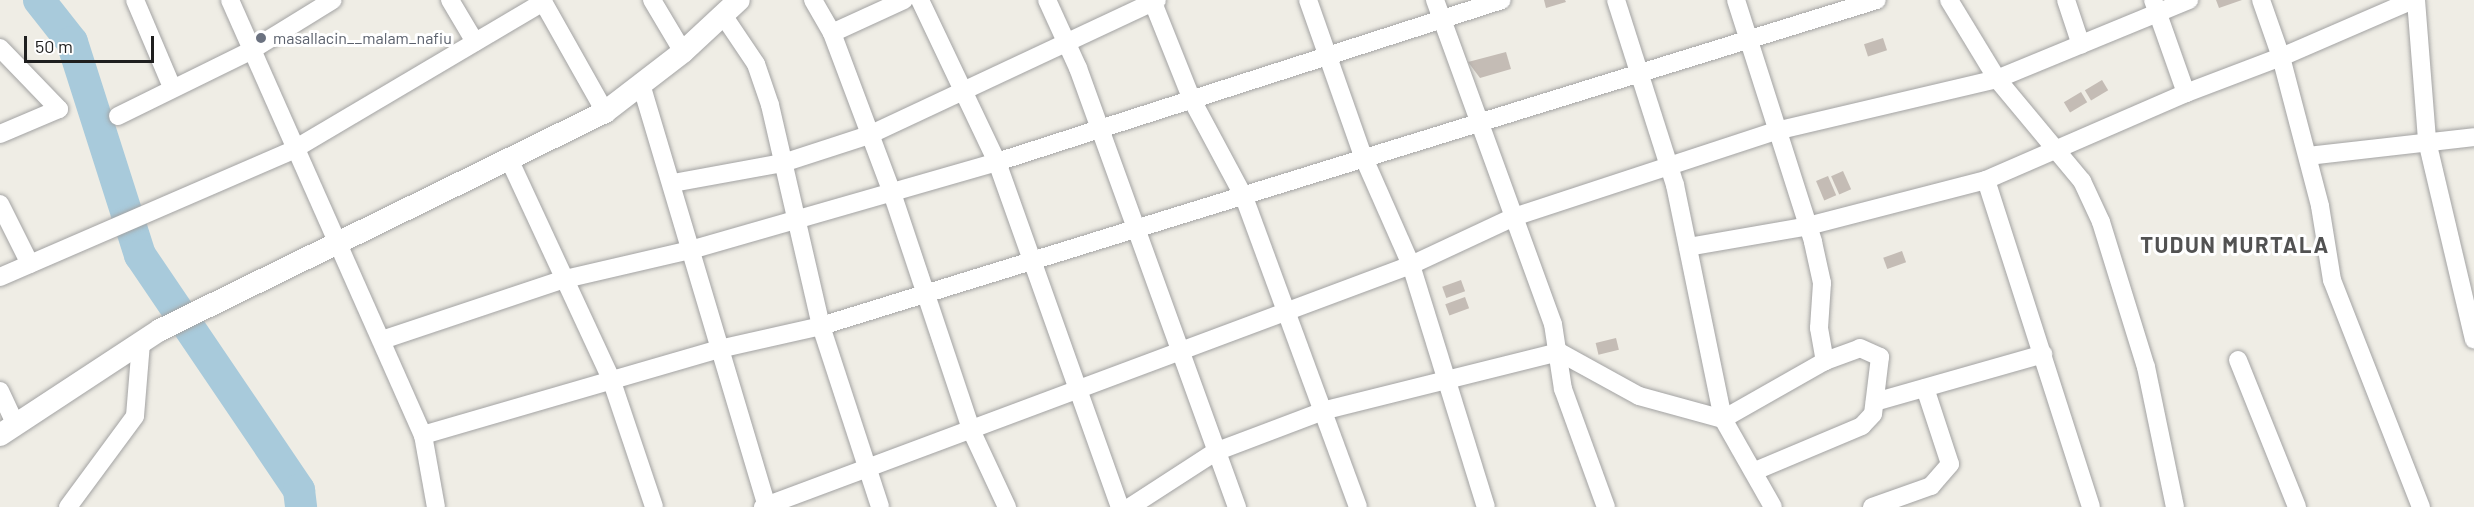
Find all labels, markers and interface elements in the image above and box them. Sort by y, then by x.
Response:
scale bar [27,24,158,62]
place label: masallacin__malam_nafiu [273,28,452,48]
marker: masallacin__malam_nafiu [254,31,268,45]
text: 50 m [35,35,73,57]
district label: TUDUN MURTALA [2140,232,2330,258]

